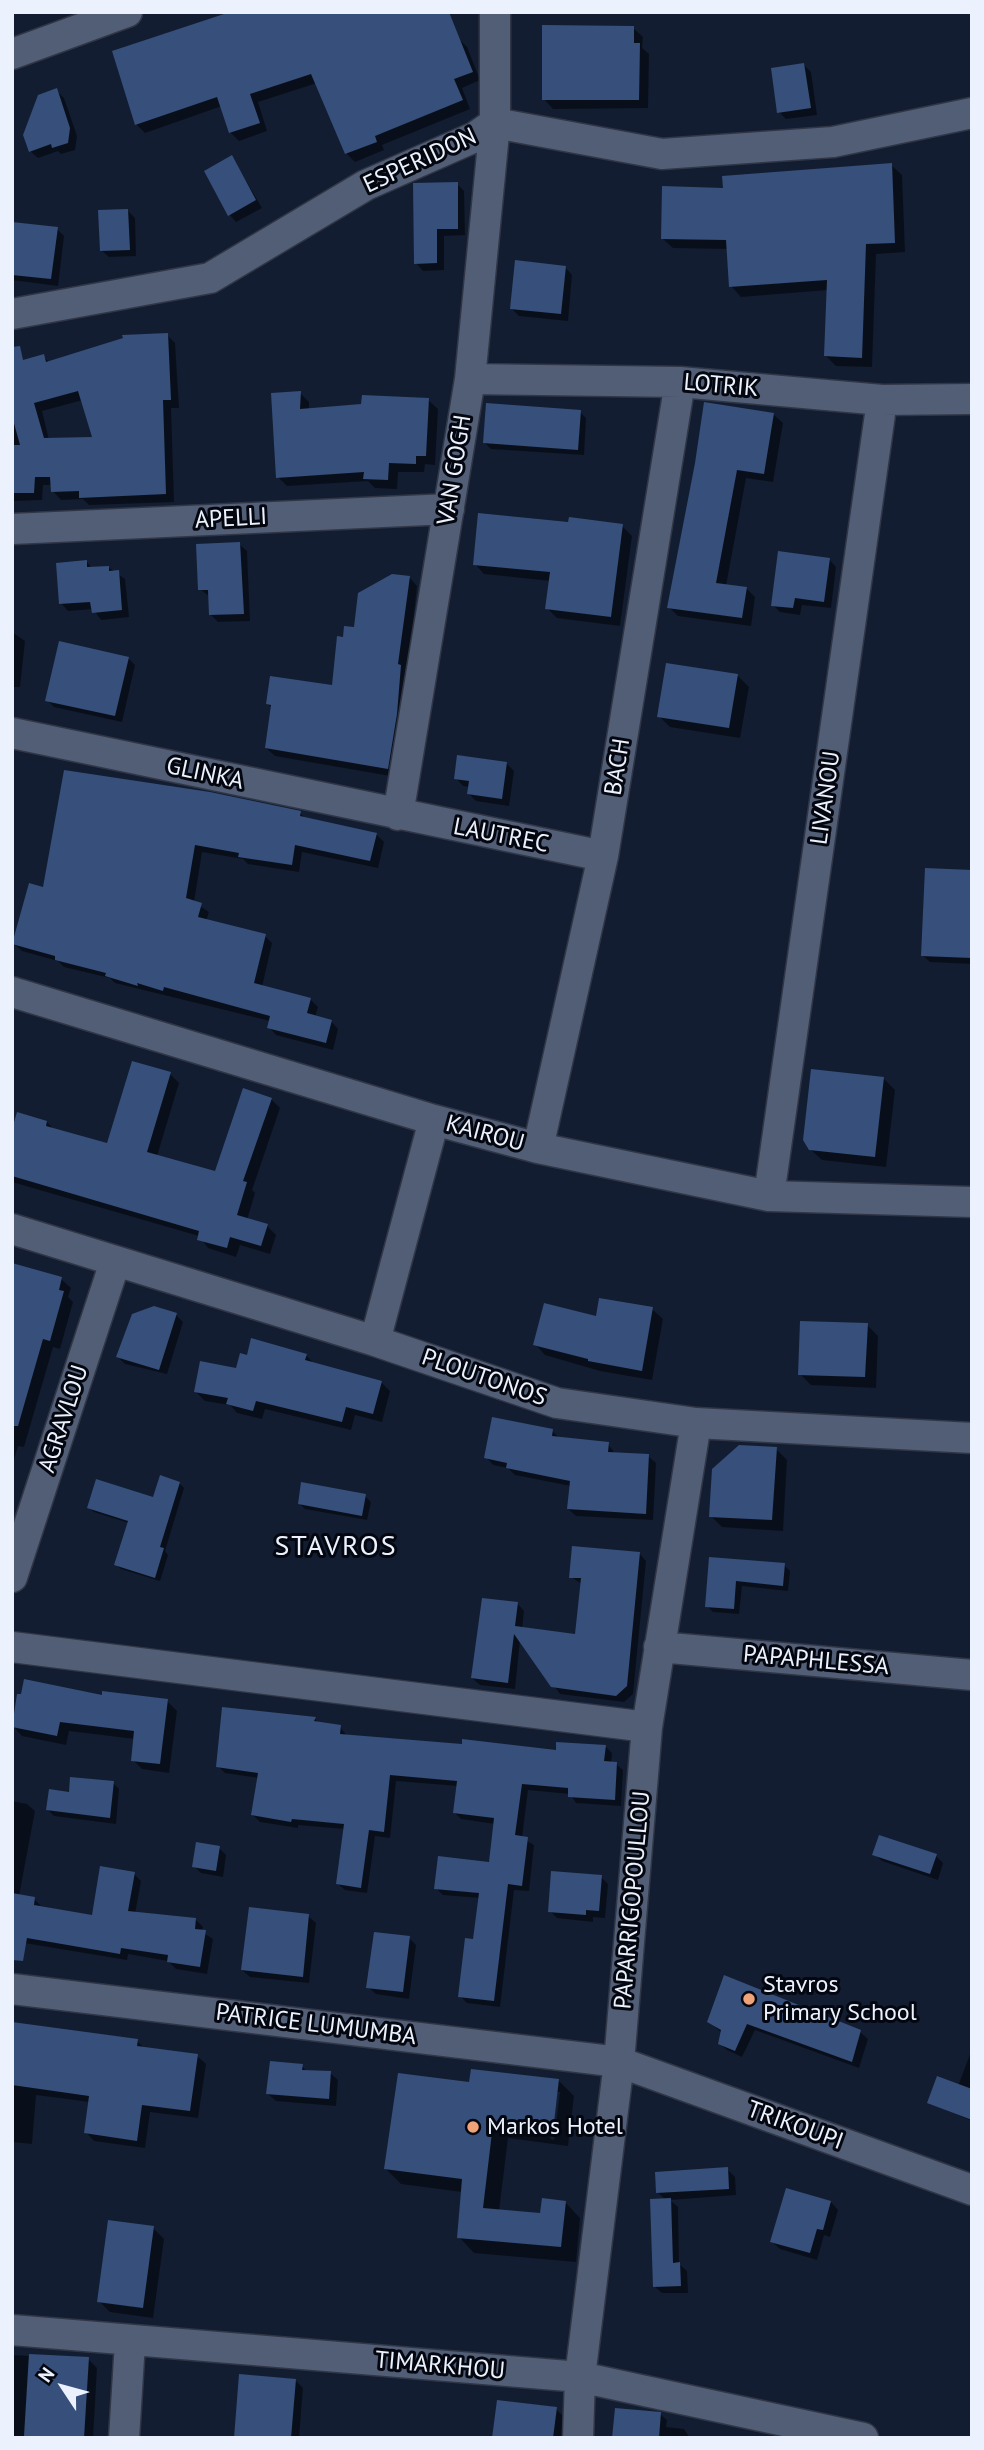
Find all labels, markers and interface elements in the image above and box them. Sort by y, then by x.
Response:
street label: ESPERIDON [359,122,481,200]
street label: LOTRIK [682,368,760,404]
street label: VAN GOGH [432,413,478,527]
street label: APELLI [194,503,268,535]
street label: BACH [599,736,637,798]
street label: LIVANOU [805,749,847,847]
street label: GLINKA [164,752,246,796]
street label: LAUTREC [451,813,551,859]
street label: KAIROU [443,1110,527,1158]
street label: PLOUTONOS [418,1343,550,1413]
street label: AGRAVLOU [33,1362,95,1476]
district label: STAVROS [275,1530,397,1564]
street label: PAPAPHLESSA [742,1640,890,1682]
street label: PAPARRIGOPOULLOU [609,1790,657,2010]
place label: Stavros Primary School [763,1971,917,2027]
marker: Stavros Primary School [741,1991,757,2007]
street label: PATRICE LUMUMBA [214,1998,418,2052]
street label: TRIKOUPI [743,2095,847,2157]
place label: Markos Hotel [487,2113,623,2141]
marker: Markos Hotel [465,2119,481,2135]
street label: TIMARKHOU [374,2346,506,2386]
north arrow [28,2352,98,2422]
text: N [33,2363,59,2387]

